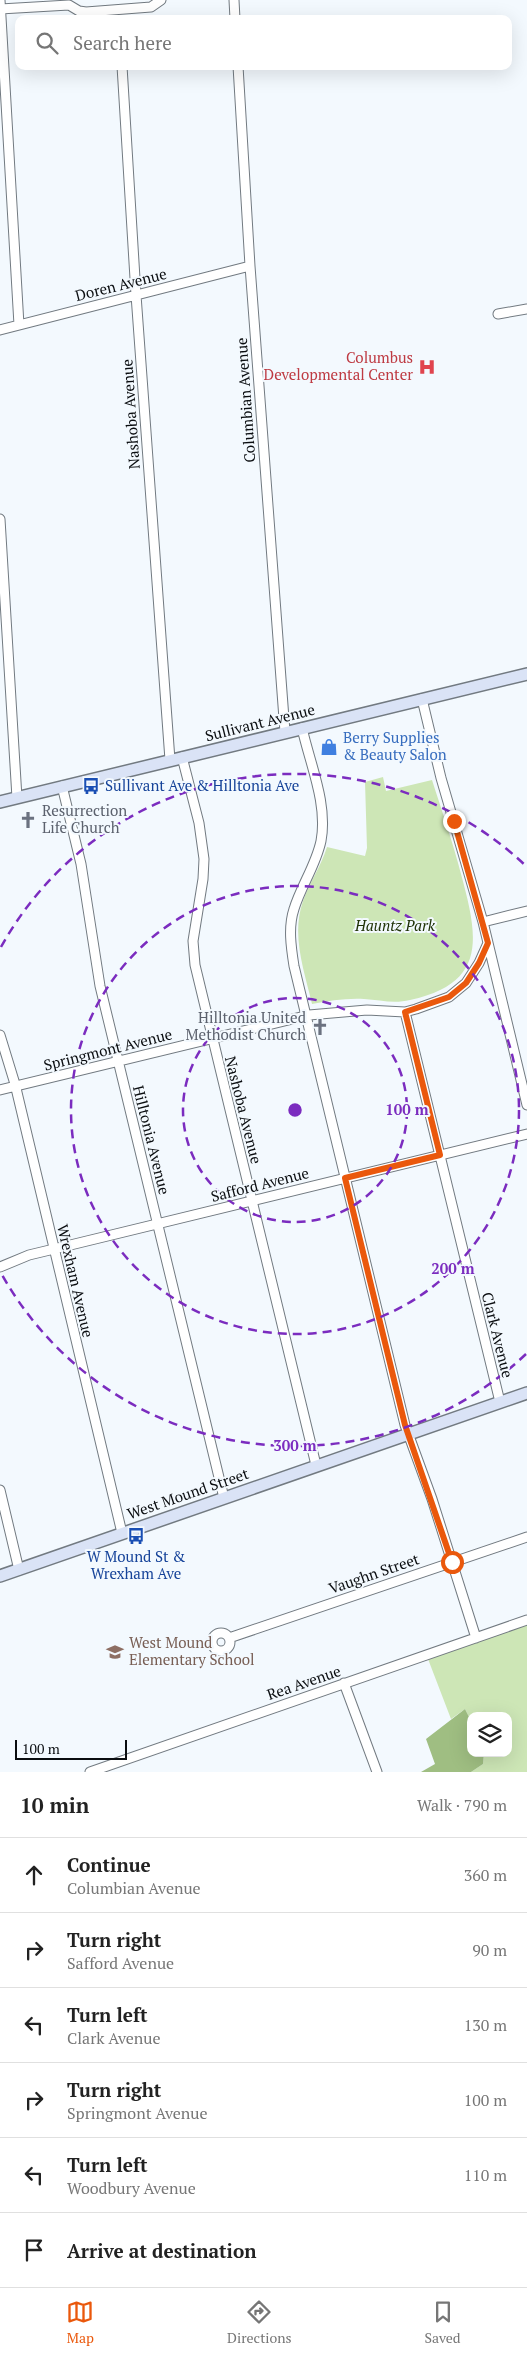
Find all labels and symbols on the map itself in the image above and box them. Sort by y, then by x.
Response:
street label: Doren Avenue [73,263,169,305]
street label: Columbian Avenue [231,337,259,463]
place label: Columbus Developmental Center [264,347,413,384]
hospital icon: Columbus Developmental Center [417,357,437,377]
street label: Nashoba Avenue [116,358,144,470]
street label: Sullivant Avenue [203,699,317,745]
place label: Berry Supplies & Beauty Salon [343,727,447,764]
shop icon: Berry Supplies & Beauty Salon [319,737,339,757]
place label: Sullivant Ave & Hilltonia Ave [105,775,299,795]
bus stop icon: Sullivant Ave & Hilltonia Ave [81,776,101,796]
place label: Resurrection Life Church [42,800,127,837]
church icon: Resurrection Life Church [18,810,38,830]
route end [443,810,466,833]
park label: Hauntz Park [354,915,436,935]
place label: Hilltonia United Methodist Church [186,1007,306,1044]
church icon: Hilltonia United Methodist Church [310,1017,330,1037]
street label: Springmont Avenue [41,1023,174,1075]
street label: Nashoba Avenue [221,1054,267,1166]
street label: Hilltonia Avenue [129,1083,175,1196]
text: 100 m [385,1099,429,1119]
centre of rings [286,1101,304,1119]
street label: Safford Avenue [209,1162,311,1206]
street label: Wrexham Avenue [53,1222,99,1339]
text: 200 m [431,1258,475,1278]
street label: Clark Avenue [478,1290,518,1380]
text: 300 m [273,1435,317,1455]
street label: West Mound Street [124,1463,251,1523]
bus stop icon: W Mound St & Wrexham Ave [126,1526,146,1546]
place label: W Mound St & Wrexham Ave [87,1546,185,1583]
street label: Vaughn Street [326,1548,422,1598]
route start [441,1551,464,1574]
place label: West Mound Elementary School [129,1632,255,1669]
school or university icon: West Mound Elementary School [105,1642,125,1662]
street label: Rea Avenue [264,1660,343,1704]
scale bar [15,1737,128,1760]

